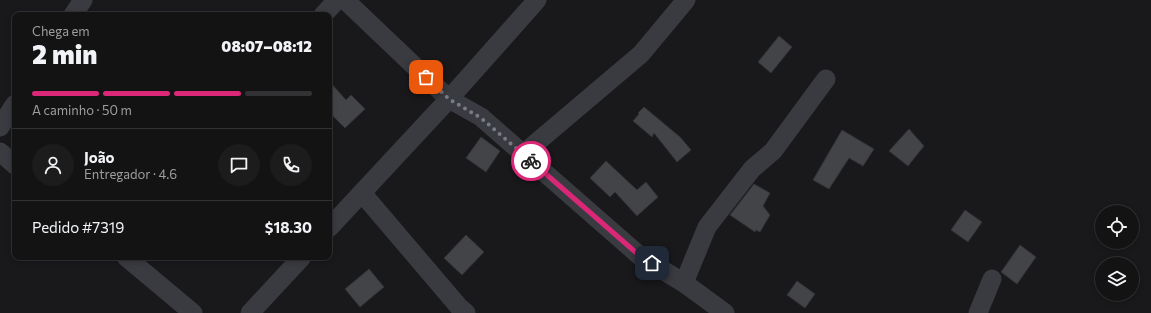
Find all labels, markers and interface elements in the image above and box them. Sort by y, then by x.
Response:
text: Chega em [32,23,90,39]
text: 08:07–08:12 [221,37,312,55]
text: 2 min [32,38,97,69]
pin [409,60,443,94]
icon: bag [415,66,437,88]
text: A caminho · 50 m [32,102,132,118]
courier [511,141,551,181]
button: person [32,144,74,186]
button: chat [218,144,260,186]
button: phone [270,144,312,186]
text: João [84,148,115,166]
icon: bike [520,150,542,172]
text: Entregador · 4.6 [84,166,177,182]
map controls [1095,205,1139,301]
button: locate [1095,205,1139,249]
text: Pedido #7319 [32,218,124,236]
text: $18.30 [265,218,312,236]
pin [635,246,669,280]
icon: home [641,252,663,274]
button: layers [1095,257,1139,301]

